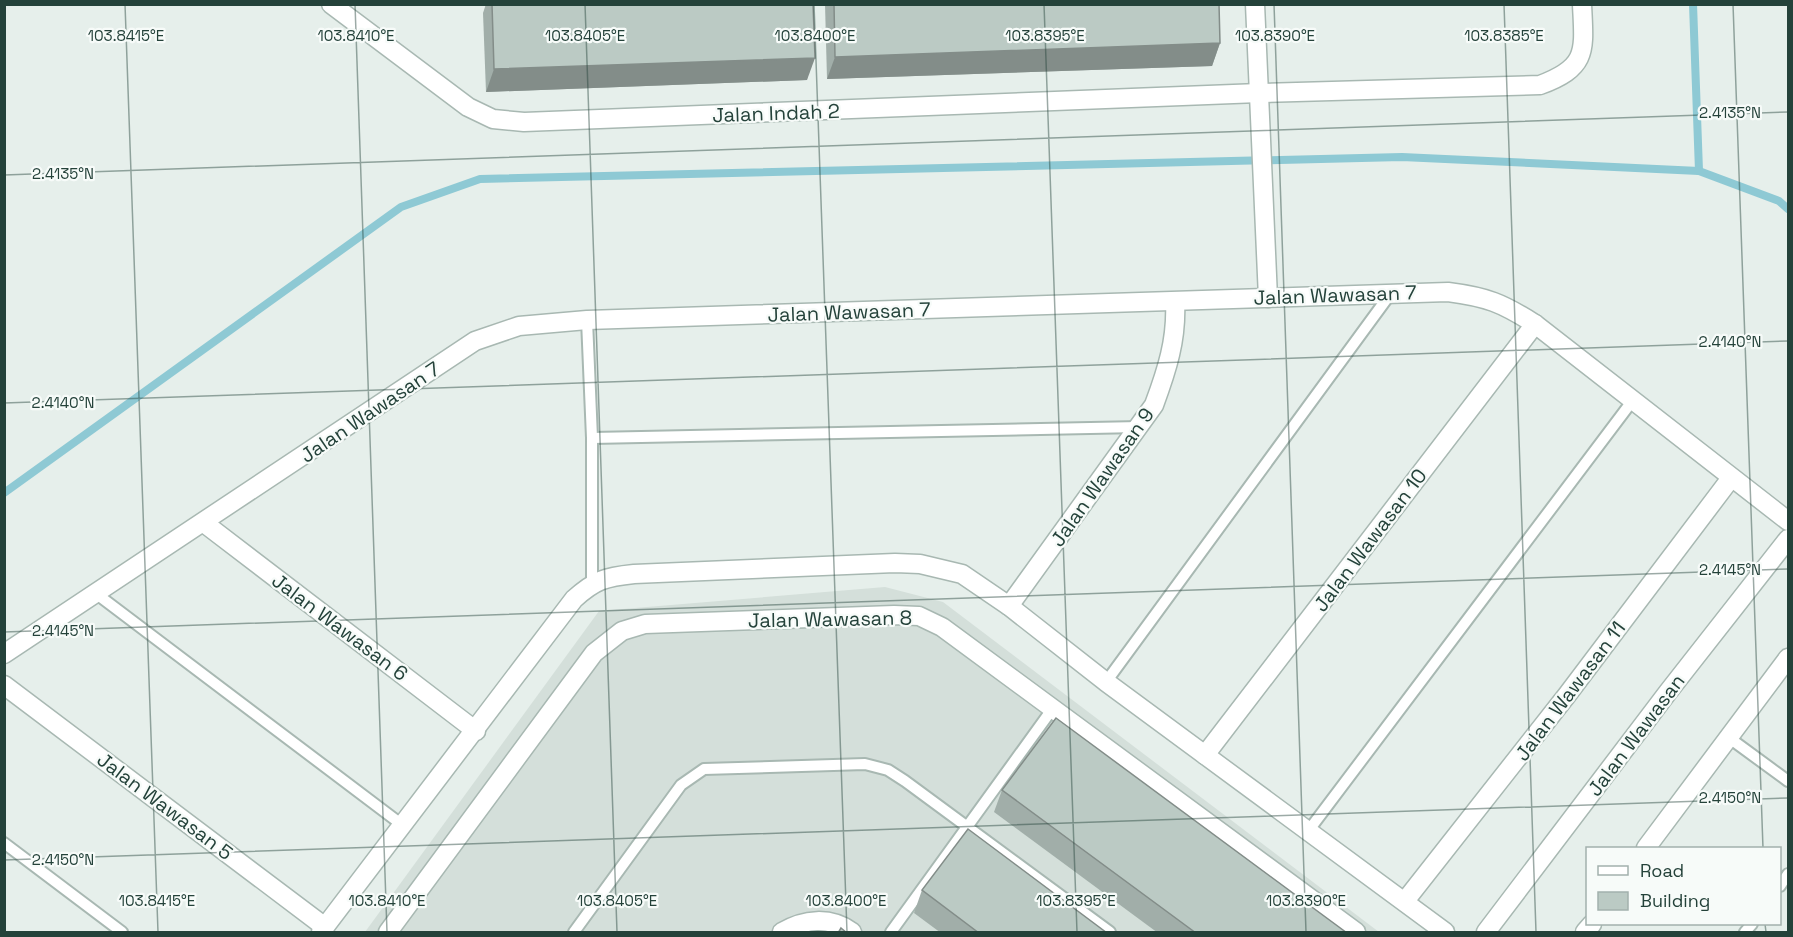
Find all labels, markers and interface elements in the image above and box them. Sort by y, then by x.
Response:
text: 103.8415°E [88,26,164,45]
text: 103.8410°E [317,26,395,45]
text: 103.8405°E [545,26,625,45]
text: 103.8400°E [775,26,855,45]
text: 103.8395°E [1005,26,1085,45]
text: 103.8390°E [1235,26,1315,45]
text: 103.8385°E [1464,26,1544,45]
street label: Jalan Indah 2 [712,98,840,128]
text: 2.4135°N [1699,103,1761,122]
text: 2.4135°N [32,164,94,183]
street label: Jalan Wawasan 7 [1253,279,1417,311]
street label: Jalan Wawasan 7 [767,296,931,328]
text: 2.4140°N [1699,332,1761,351]
street label: Jalan Wawasan 7 [295,356,445,468]
text: 2.4140°N [32,393,94,412]
street label: Jalan Wawasan 9 [1044,402,1160,552]
street label: Jalan Wawasan 10 [1308,463,1432,617]
text: 2.4145°N [1699,560,1761,579]
street label: Jalan Wawasan 6 [267,567,413,687]
street label: Jalan Wawasan 8 [748,605,912,633]
street label: Jalan Wawasan 11 [1509,616,1631,766]
text: 2.4145°N [32,621,94,640]
street label: Jalan Wawasan [1581,669,1691,801]
street label: Jalan Wawasan 5 [92,746,238,866]
text: 2.4150°N [1699,788,1761,807]
legend [1586,847,1781,925]
text: 2.4150°N [32,850,94,869]
text: Road [1640,859,1684,882]
text: Building [1640,889,1710,912]
text: 103.8415°E [119,891,195,910]
text: 103.8410°E [348,891,426,910]
text: 103.8405°E [577,891,657,910]
text: 103.8400°E [806,891,886,910]
text: 103.8395°E [1036,891,1116,910]
text: 103.8390°E [1266,891,1346,910]

